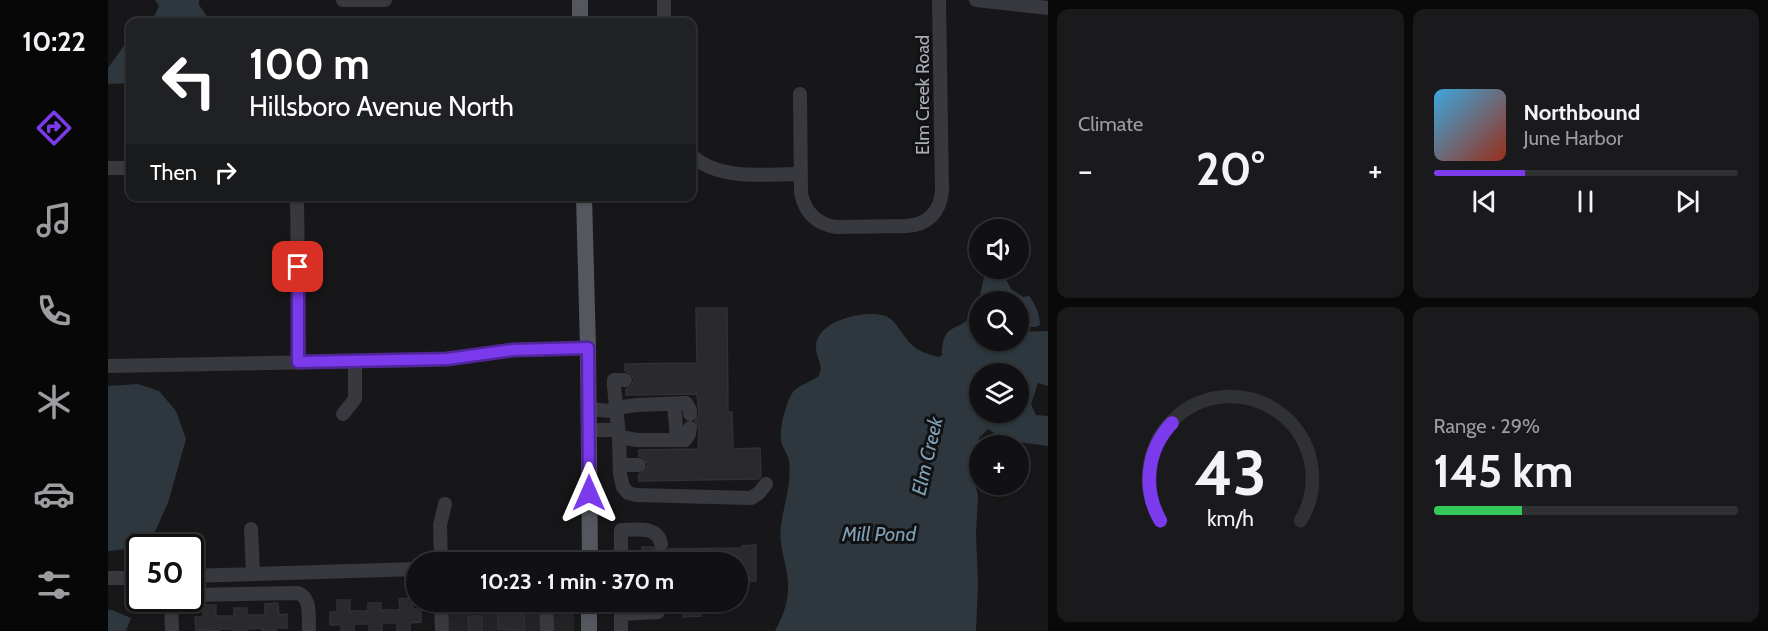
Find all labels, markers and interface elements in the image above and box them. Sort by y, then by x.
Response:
text: 10:22 [22,25,86,58]
street label: Elm Creek Road [912,35,934,155]
text: 100 m [249,38,370,90]
icon: left [150,42,228,120]
text: Hillsboro Avenue North [249,90,514,123]
text: Northbound [1524,99,1640,126]
icon: directions [33,107,75,149]
text: Climate [1078,112,1143,136]
text: June Harbor [1524,126,1623,150]
text: 20° [1196,142,1265,196]
text: − [1078,150,1093,190]
text: + [1368,150,1383,190]
icon: right [209,156,242,189]
text: Then [150,159,197,186]
icon: previous [1468,185,1501,218]
icon: pause [1569,185,1602,218]
icon: next [1671,185,1704,218]
icon: music [33,199,75,241]
map controls [969,219,1029,495]
button: sound [969,219,1029,279]
pin [272,241,323,292]
icon: arrive [281,250,314,283]
icon: phone [33,290,75,332]
button: search [969,291,1029,351]
button: layers [969,363,1029,423]
icon: climate [33,381,75,423]
water label: Elm Creek [906,413,948,497]
text: Range · 29% [1434,414,1540,438]
button: + [969,435,1029,495]
text: 43 [1194,435,1266,511]
text: 145 km [1434,444,1573,498]
position arrow [557,461,621,525]
icon: car [33,473,75,515]
text: km/h [1207,506,1254,532]
water label: Mill Pond [841,522,917,546]
speed limit sign: 50 [126,534,204,612]
icon: filters [33,564,75,606]
text: 10:23 · 1 min · 370 m [480,568,674,595]

